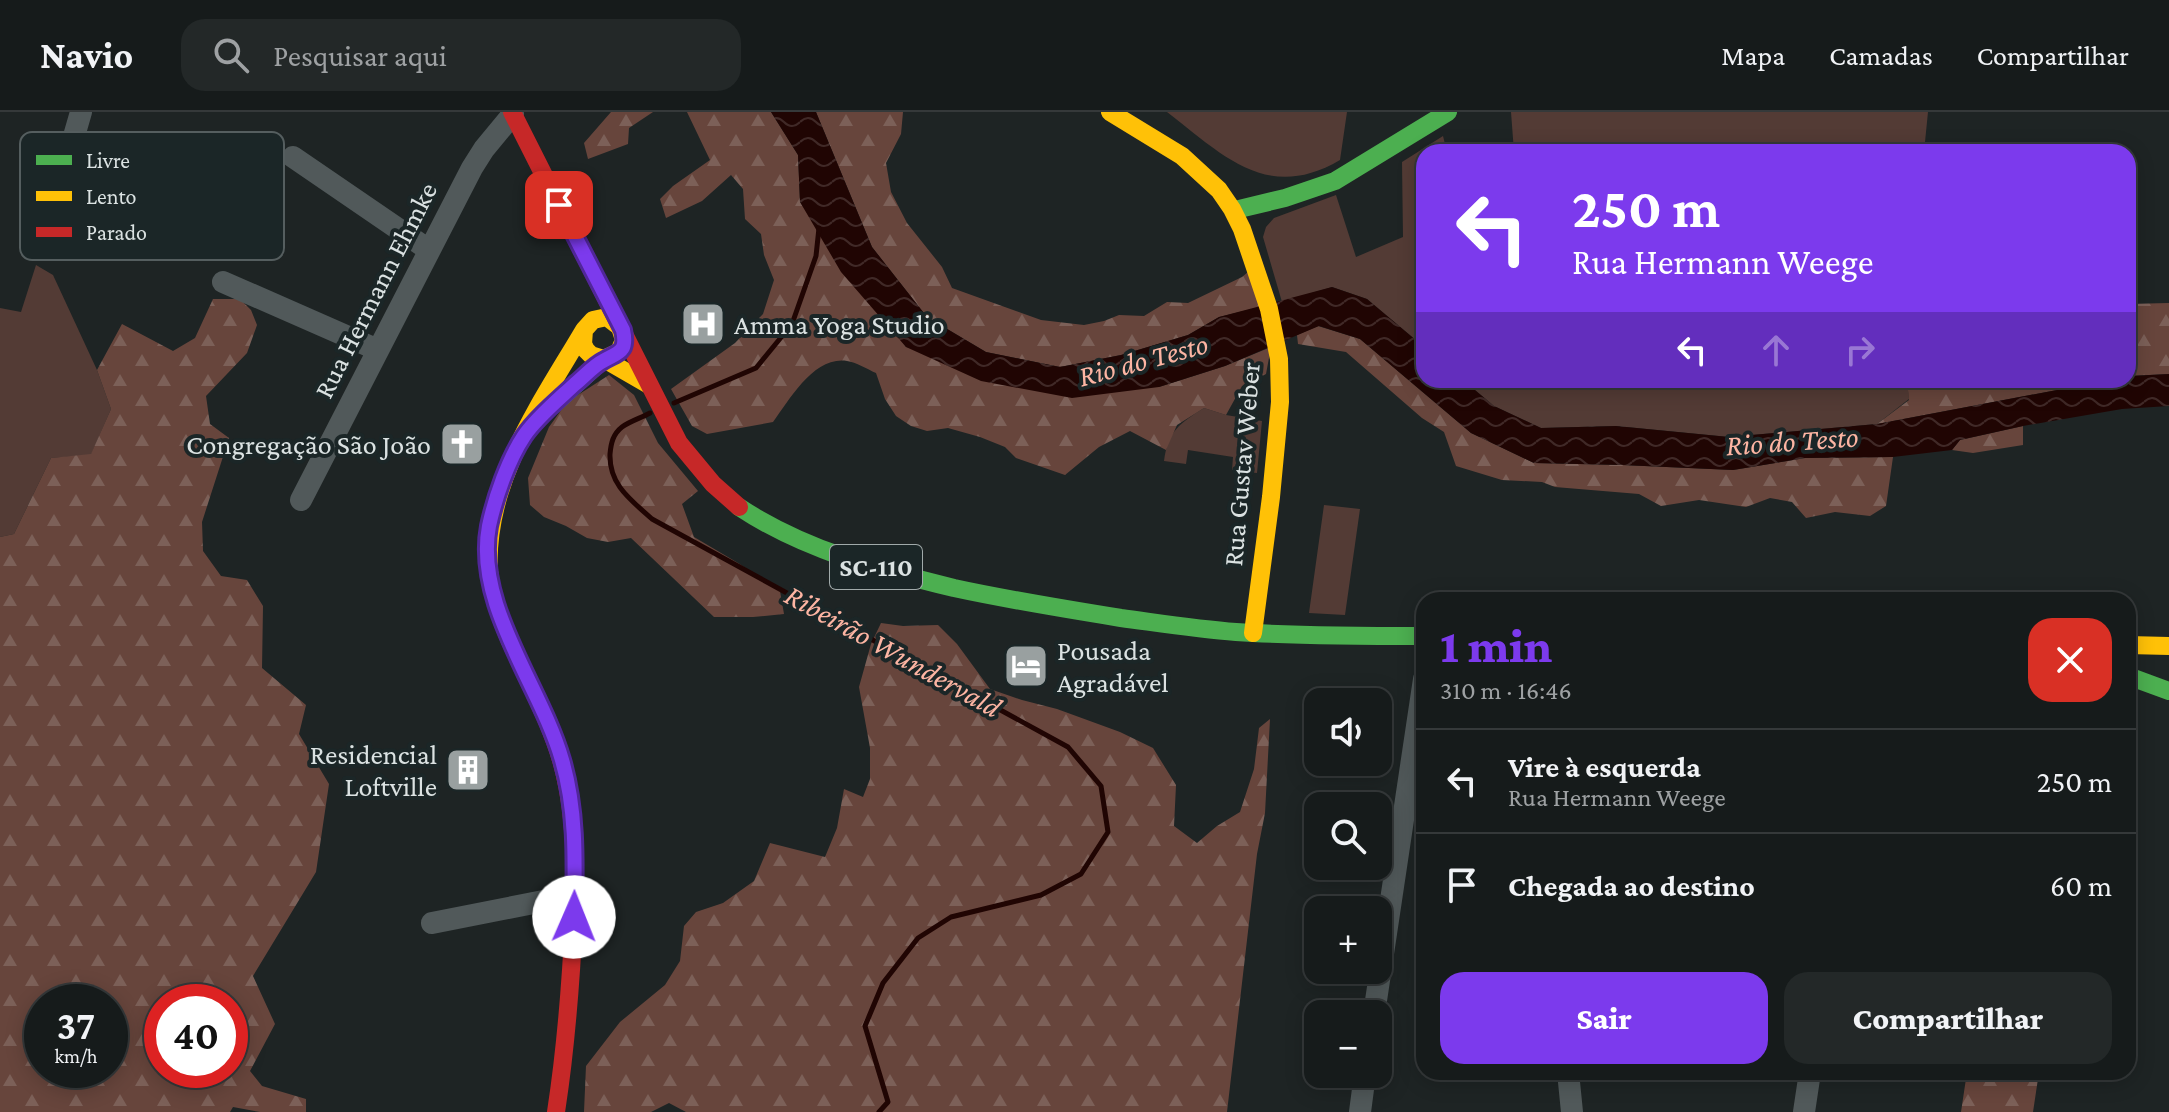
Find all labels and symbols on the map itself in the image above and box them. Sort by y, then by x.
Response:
legend [20,132,284,260]
text: Livre [86,148,130,173]
pin [525,171,593,239]
street label: Rua Hermann Ehmke [308,177,443,403]
text: Lento [86,184,137,209]
text: Parado [86,220,147,245]
hospital icon: Amma Yoga Studio [679,300,727,348]
place label: Amma Yoga Studio [734,309,945,340]
water label: Rio do Testo [1074,326,1211,393]
street label: Rua Gustav Weber [1217,360,1266,568]
water label: Rio do Testo [1725,419,1859,462]
church icon: Congregação São João [438,420,486,468]
place label: Congregação São João [186,429,431,460]
road number: SC-110 [830,545,922,589]
water label: Ribeirão Wundervald [780,578,1008,724]
place label: Pousada Agradável [1057,635,1169,698]
hotel icon: Pousada Agradável [1002,642,1050,690]
place label: Residencial Loftville [310,739,437,802]
building icon: Residencial Loftville [444,746,492,794]
position arrow [532,875,616,959]
speed limit sign: 40 [144,984,248,1088]

